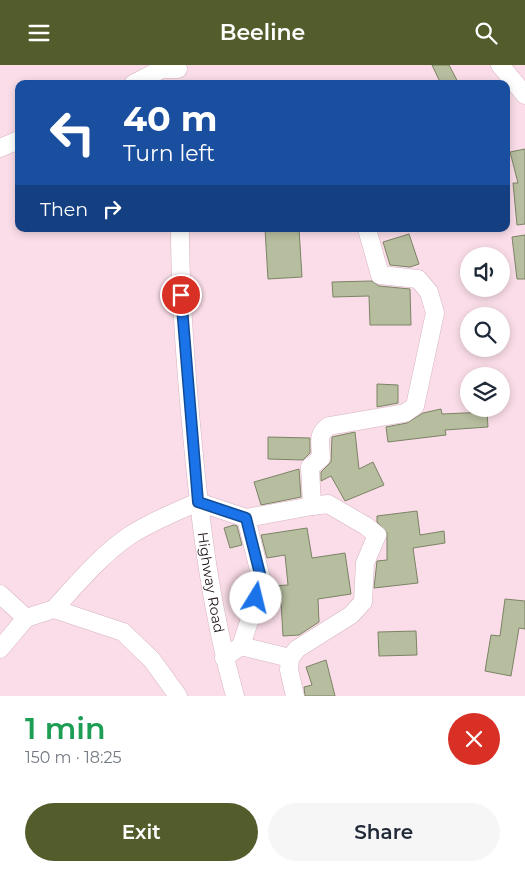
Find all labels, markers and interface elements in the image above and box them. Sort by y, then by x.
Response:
icon: menu [25,19,53,47]
text: Beeline [220,19,305,46]
icon: search [472,19,500,47]
text: 40 m [123,97,218,140]
icon: left [40,100,105,165]
text: Turn left [123,140,215,167]
icon: right [98,195,126,223]
text: Then [40,198,88,221]
map controls [460,247,510,417]
button: sound [460,247,510,297]
pin [160,274,202,316]
icon: arrive [167,281,195,309]
button: search [460,307,510,357]
button: layers [460,367,510,417]
street label: Highway Road [194,531,228,634]
position arrow [229,571,281,623]
text: 1 min [25,710,106,747]
button: close [448,713,500,765]
text: 150 m · 18:25 [25,748,122,767]
button: Exit [25,803,258,861]
button: Share [268,803,500,861]

